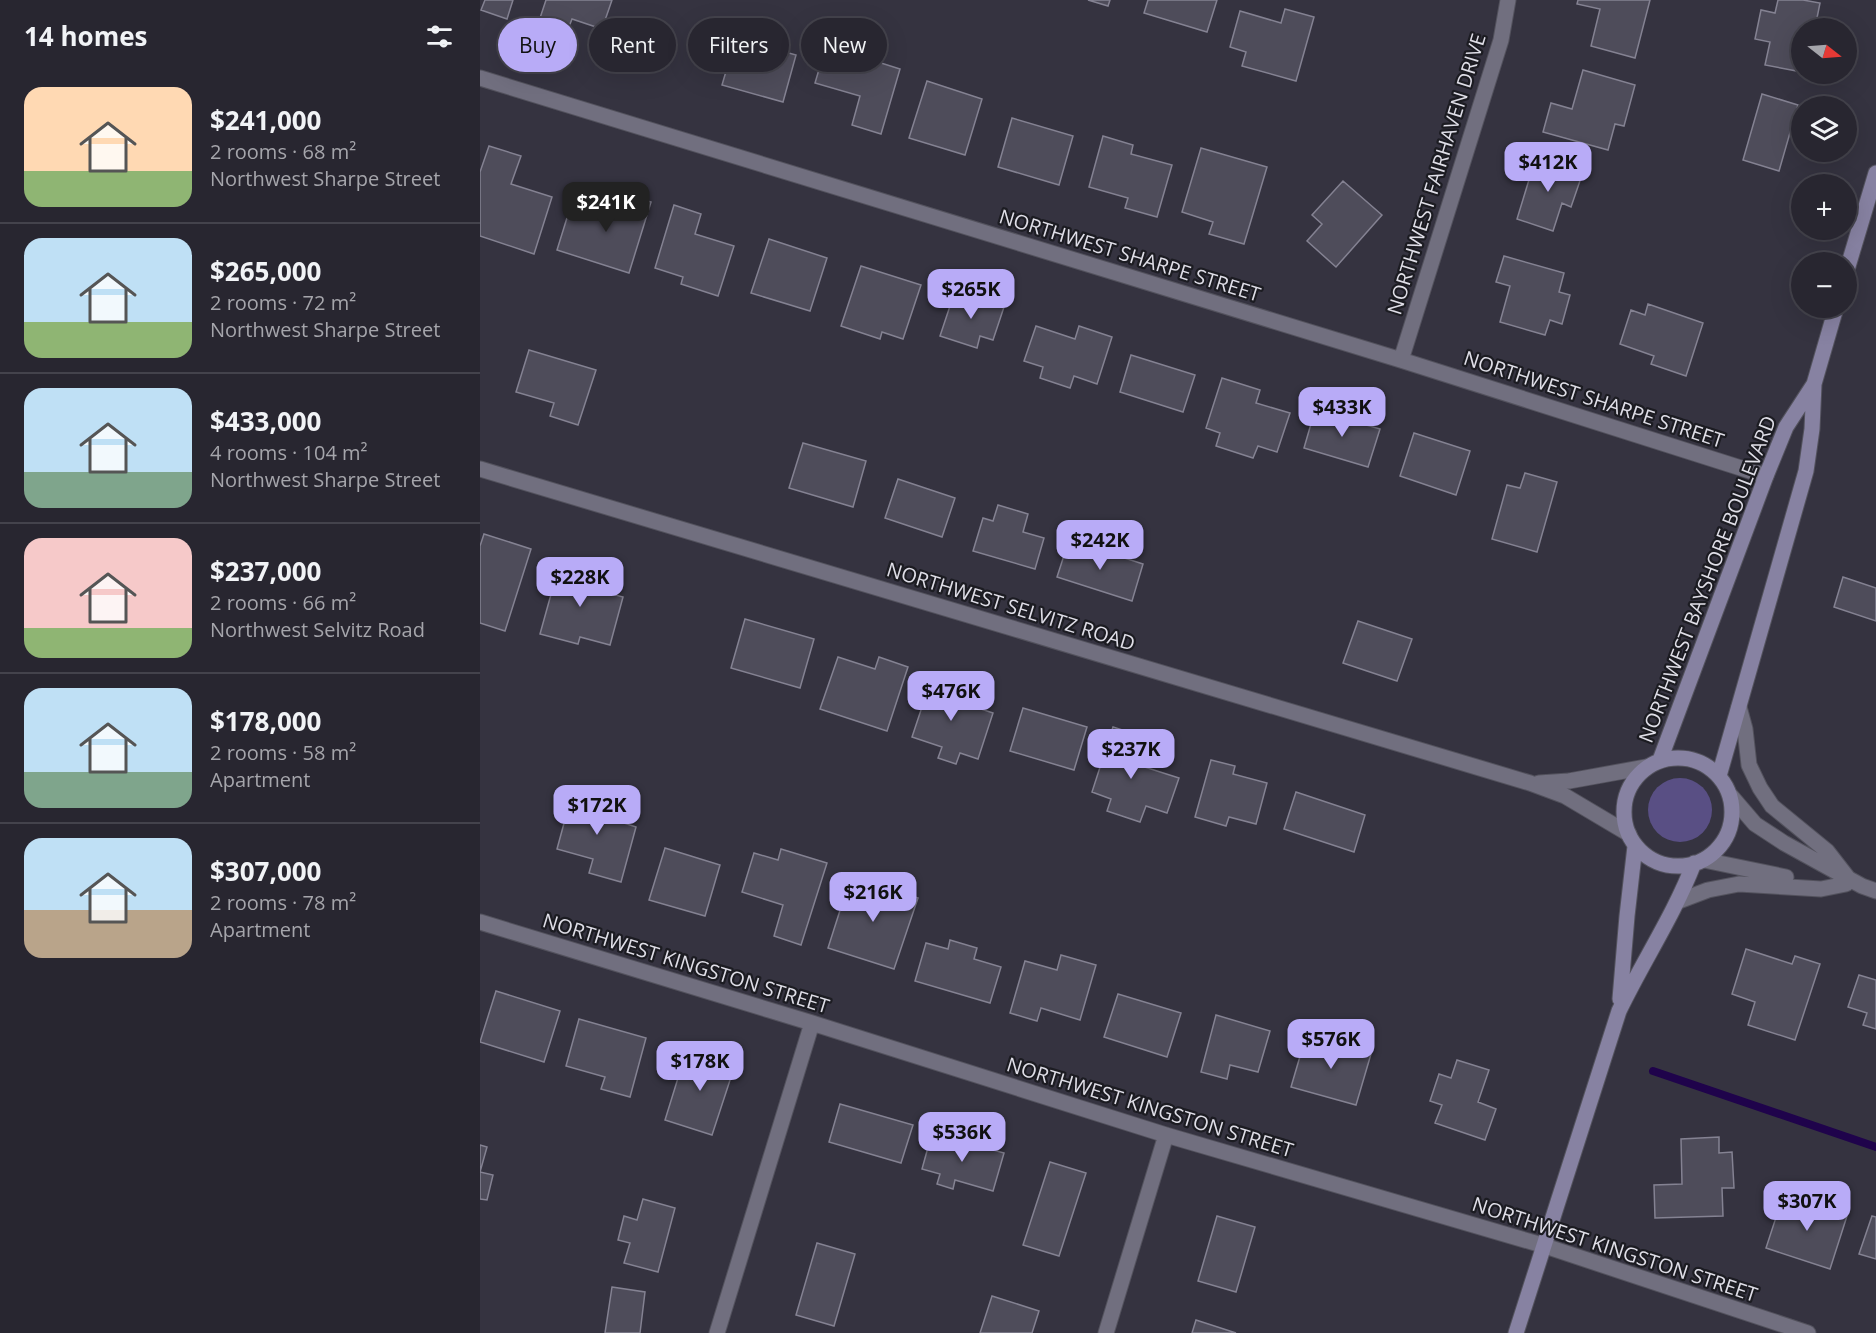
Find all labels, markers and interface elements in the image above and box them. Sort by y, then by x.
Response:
text: 14 homes [24,18,148,54]
chip: Buy [498,18,577,72]
chip: Rent [589,18,676,72]
chip: Filters [688,18,789,72]
chip: New [801,18,887,72]
north arrow [1791,18,1857,84]
map controls [1791,18,1857,318]
icon: filters [423,20,456,53]
street label: NORTHWEST FAIRHAVEN DRIVE [1380,30,1492,318]
button: layers [1791,96,1857,162]
text: $241,000 [210,102,321,138]
icon: home [72,111,144,183]
text: 2 rooms · 68 m² [210,138,356,165]
pin: $412K [1506,142,1590,193]
text: $412K [1518,148,1578,175]
text: Northwest Sharpe Street [210,165,440,192]
button: + [1791,174,1857,240]
pin: $241K [564,182,648,233]
text: $241K [576,188,636,215]
street label: NORTHWEST SHARPE STREET [996,202,1264,308]
button: − [1791,252,1857,318]
text: $265,000 [210,253,321,289]
icon: home [72,262,144,334]
pin: $265K [929,269,1013,320]
text: $265K [941,275,1001,302]
text: 2 rooms · 72 m² [210,289,356,316]
text: Northwest Sharpe Street [210,316,440,343]
street label: NORTHWEST SHARPE STREET [1460,344,1728,454]
pin: $433K [1300,387,1384,438]
text: $433K [1312,393,1372,420]
text: $433,000 [210,403,321,439]
icon: home [72,412,144,484]
street label: NORTHWEST BAYSHORE BOULEVARD [1632,412,1782,746]
text: 4 rooms · 104 m² [210,439,368,466]
text: Northwest Sharpe Street [210,466,440,493]
pin: $242K [1058,520,1142,571]
text: $242K [1070,526,1130,553]
text: $237,000 [210,553,321,589]
street label: NORTHWEST SELVITZ ROAD [884,555,1138,657]
pin: $228K [538,557,622,608]
icon: home [72,562,144,634]
text: $228K [550,563,610,590]
text: 2 rooms · 66 m² [210,589,356,616]
text: Northwest Selvitz Road [210,616,425,643]
pin: $476K [909,671,993,722]
text: $476K [921,677,981,704]
text: $178,000 [210,703,321,739]
icon: home [72,712,144,784]
pin: $237K [1089,729,1173,780]
text: $237K [1101,735,1161,762]
text: 2 rooms · 58 m² [210,739,356,766]
text: Apartment [210,766,310,793]
pin: $172K [555,785,639,836]
text: $172K [567,791,627,818]
text: $307,000 [210,853,321,889]
icon: home [72,862,144,934]
pin: $216K [831,872,915,923]
text: $216K [843,878,903,905]
text: 2 rooms · 78 m² [210,889,356,916]
street label: NORTHWEST KINGSTON STREET [539,906,833,1020]
text: Apartment [210,916,310,943]
pin: $576K [1289,1019,1373,1070]
text: $576K [1301,1025,1361,1052]
pin: $178K [658,1041,742,1092]
text: $178K [670,1047,730,1074]
street label: NORTHWEST KINGSTON STREET [1003,1050,1297,1164]
pin: $536K [920,1112,1004,1163]
text: $536K [932,1118,992,1145]
pin: $307K [1765,1181,1849,1232]
text: $307K [1777,1187,1837,1214]
street label: NORTHWEST KINGSTON STREET [1469,1190,1761,1308]

